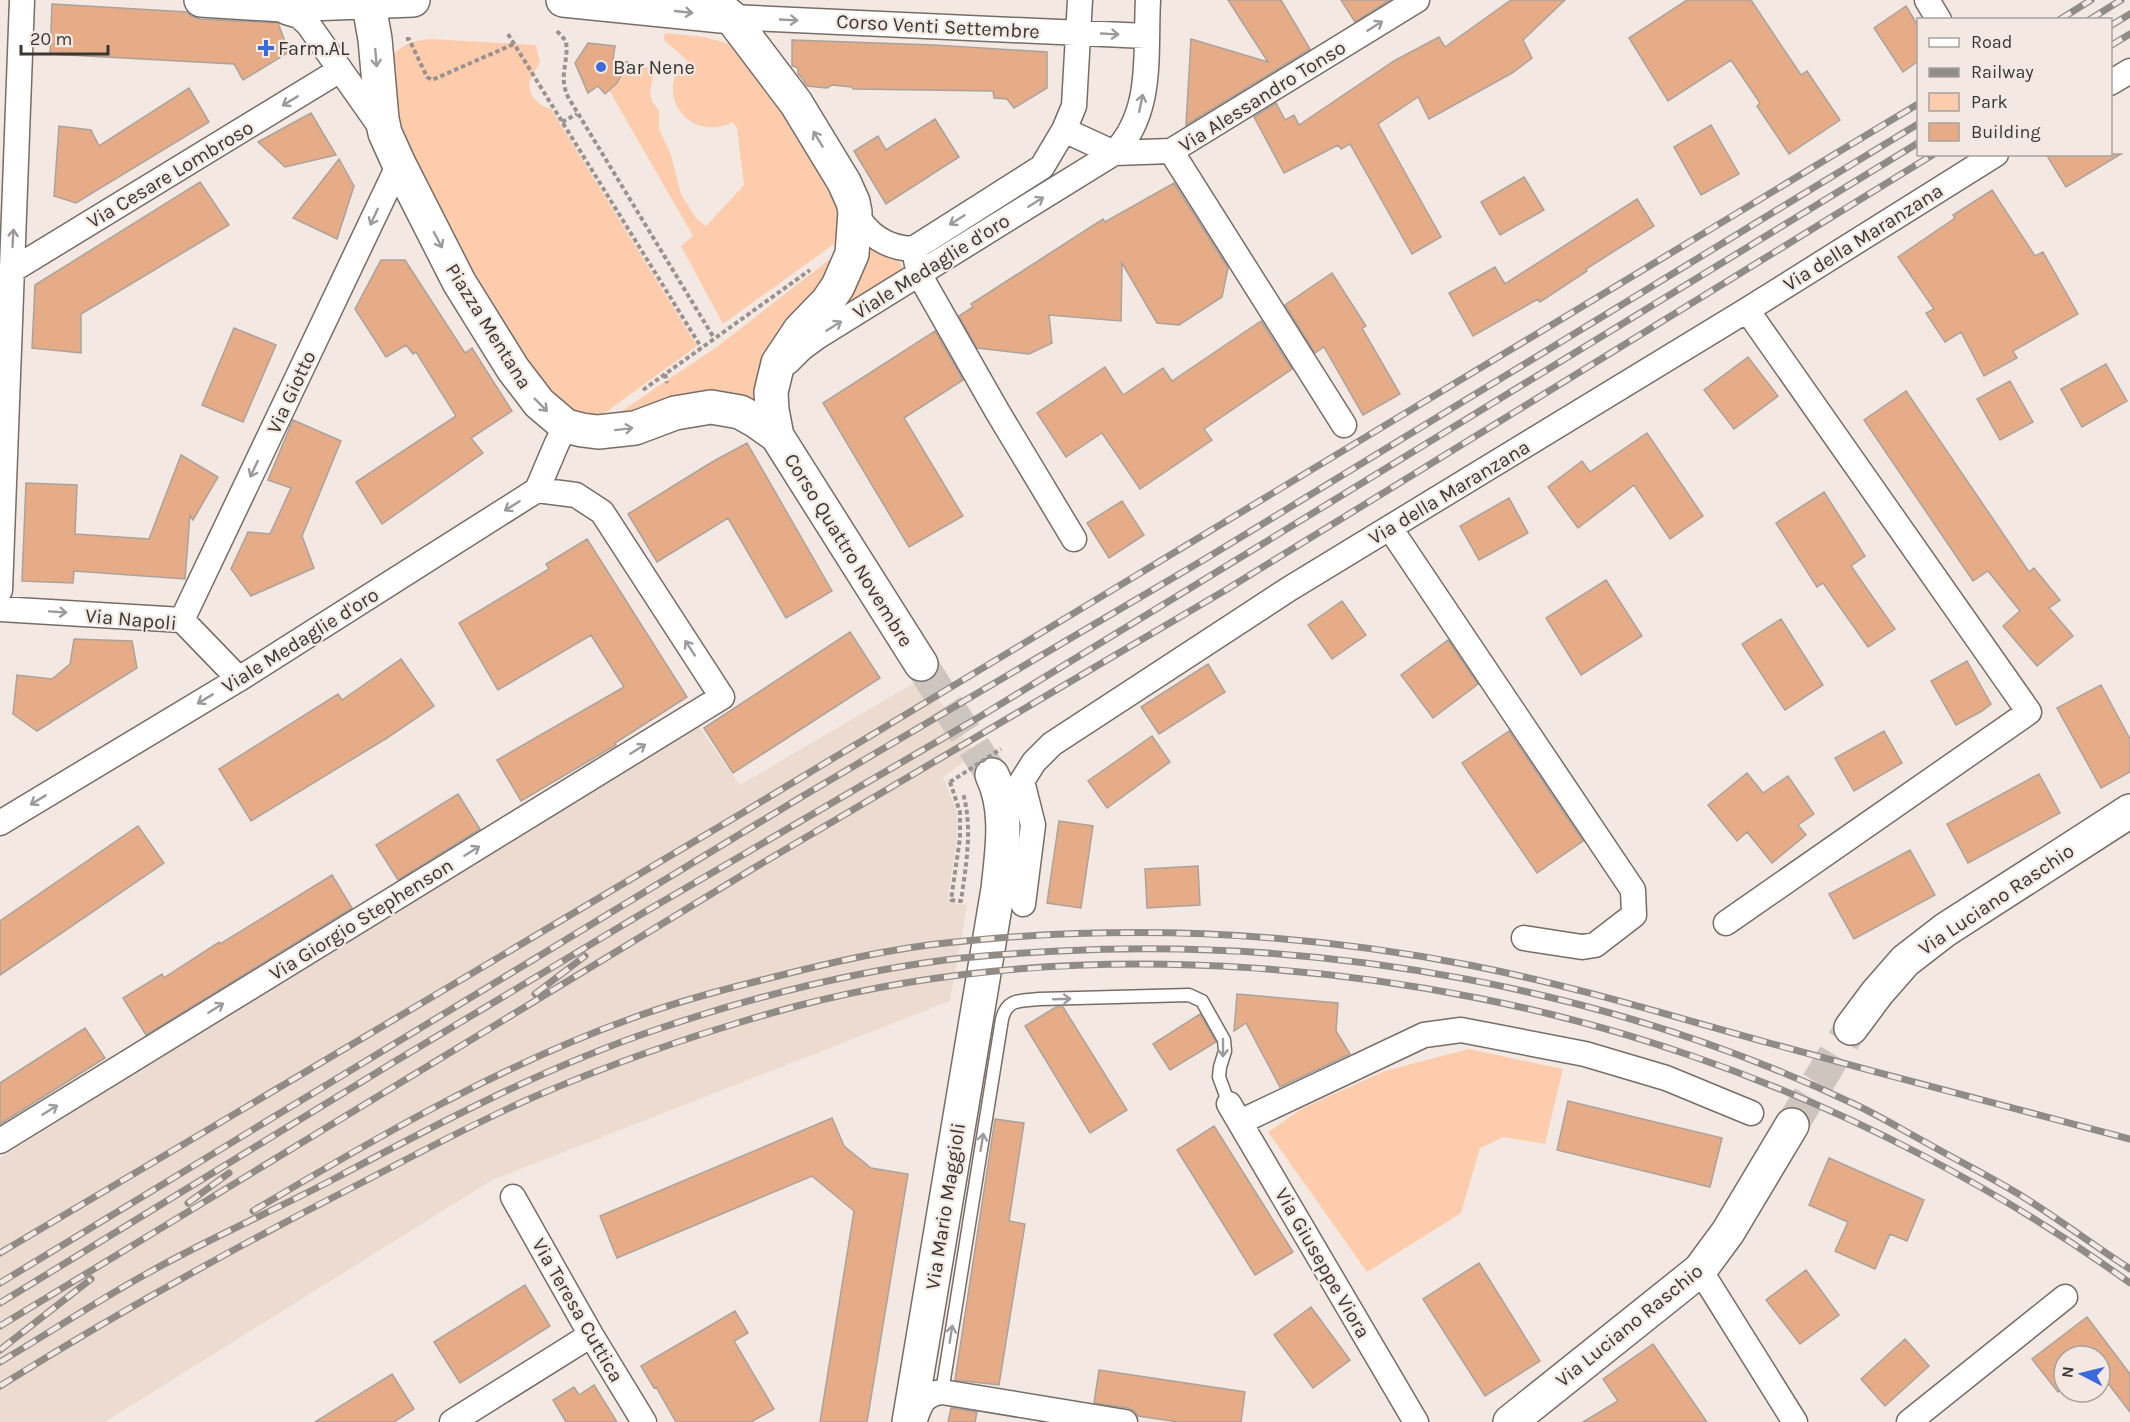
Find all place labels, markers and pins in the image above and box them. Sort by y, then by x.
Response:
place label: Farm.AL [278,37,350,60]
marker: Farm.AL [259,41,273,55]
place label: Bar Nene [613,56,695,79]
marker: Bar Nene [594,60,608,74]

